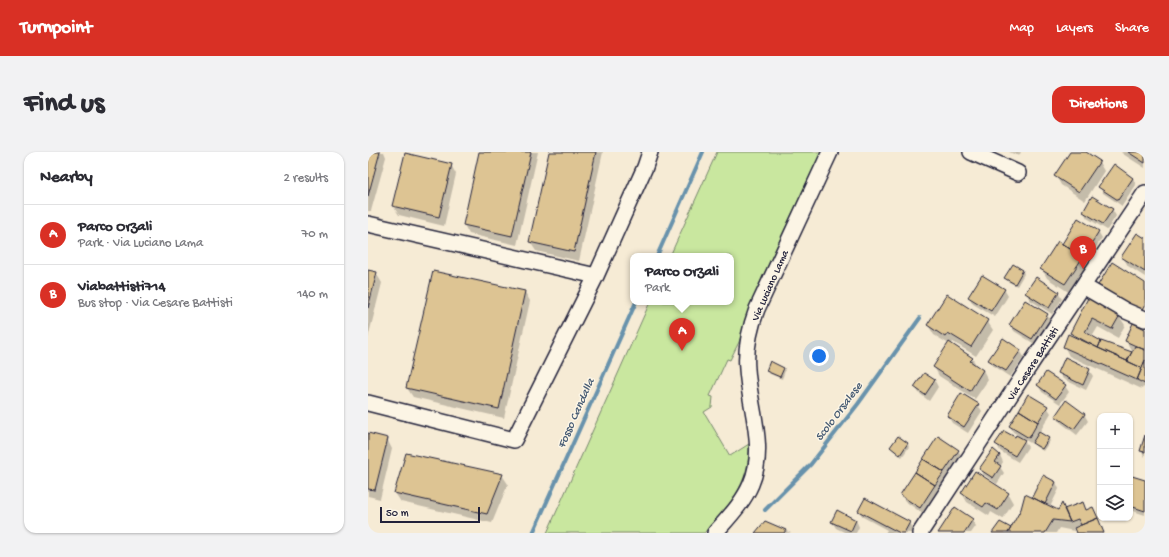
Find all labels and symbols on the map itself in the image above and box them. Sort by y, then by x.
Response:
pin: B [1070,236,1096,269]
street label: Via Luciano Lama [749,248,792,324]
pin: A [669,318,695,351]
street label: Via Cesare Battisti [1005,325,1062,404]
your location [809,346,829,366]
water label: Fosso Candalla [555,376,599,451]
water label: Scolo Orsalese [813,380,867,444]
scale bar [380,505,480,524]

